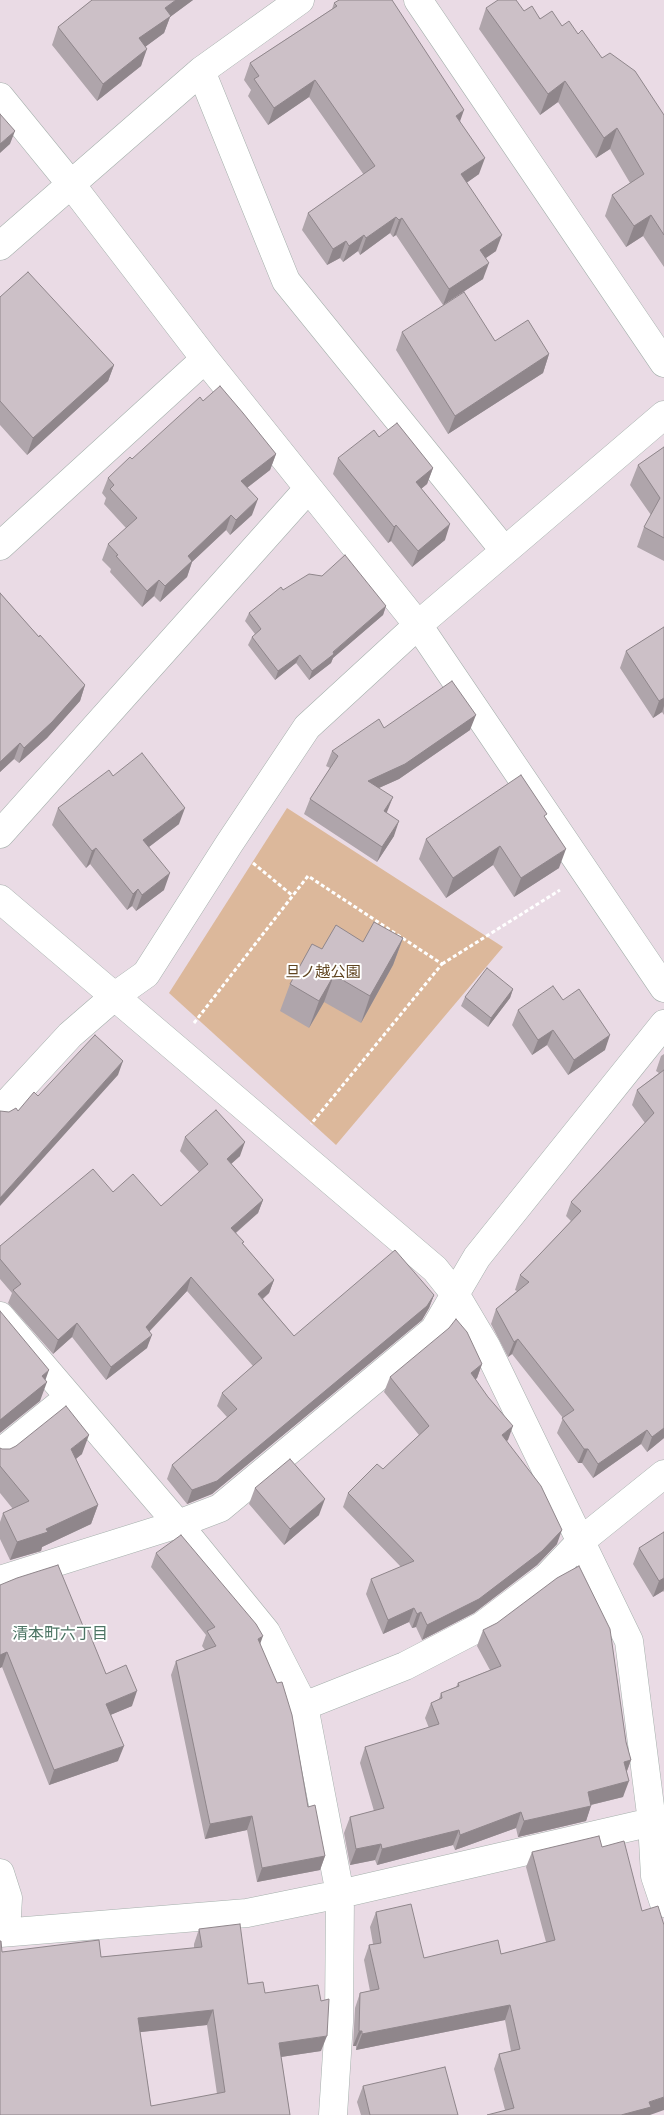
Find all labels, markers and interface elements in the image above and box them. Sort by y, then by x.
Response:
park label: 旦ノ越公園 [286,964,360,982]
district label: 清本町六丁目 [12,1625,108,1645]

